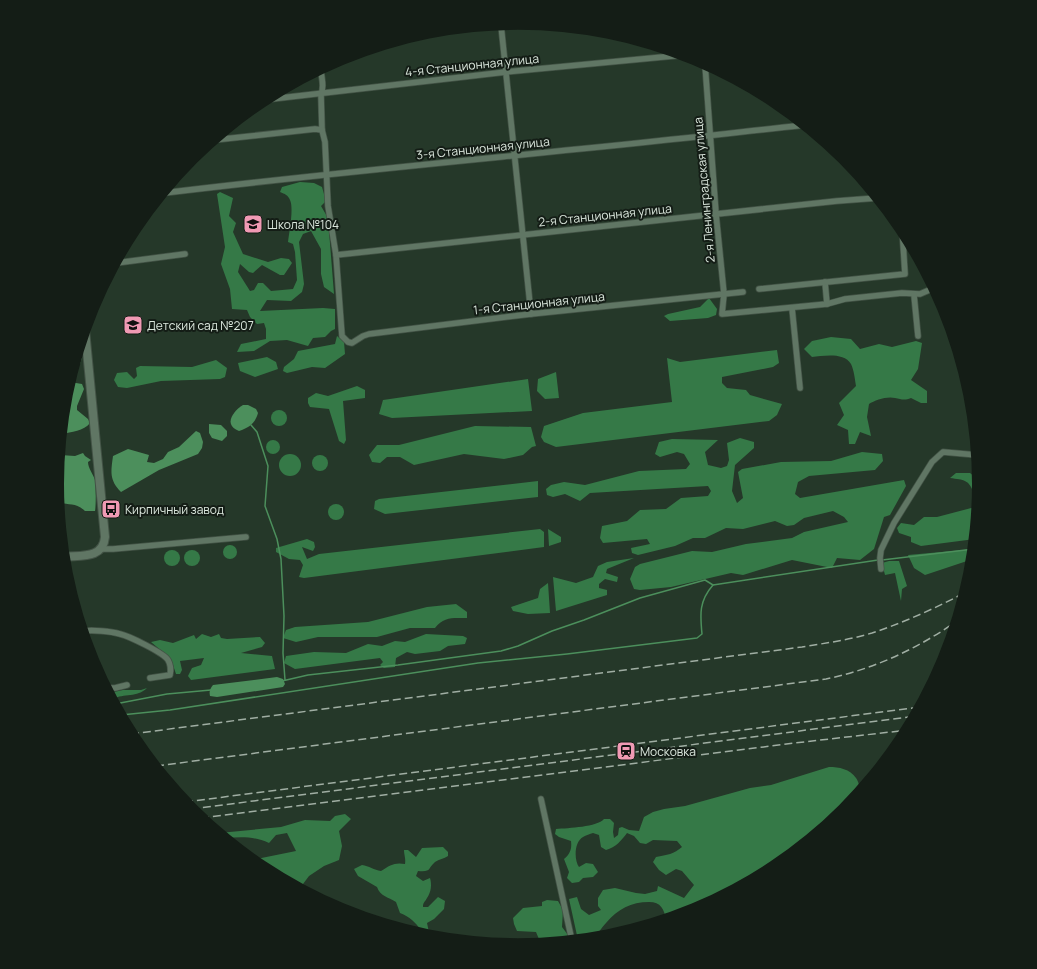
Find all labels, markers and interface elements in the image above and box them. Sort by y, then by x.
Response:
street label: 4-я Станционная улица [404,50,540,80]
street label: 2-я Ленинградская улица [689,117,719,263]
street label: 3-я Станционная улица [415,133,551,163]
street label: 2-я Станционная улица [537,200,673,230]
school or university icon: Школа №104 [242,213,264,235]
place label: Школа №104 [267,216,339,233]
street label: 1-я Станционная улица [472,288,606,318]
school or university icon: Детский сад №207 [122,314,144,336]
place label: Детский сад №207 [147,317,254,334]
bus stop icon: Кирпичный завод [100,498,122,520]
place label: Кирпичный завод [125,501,224,518]
station icon: Московка [615,740,637,762]
place label: Московка [640,743,696,760]

